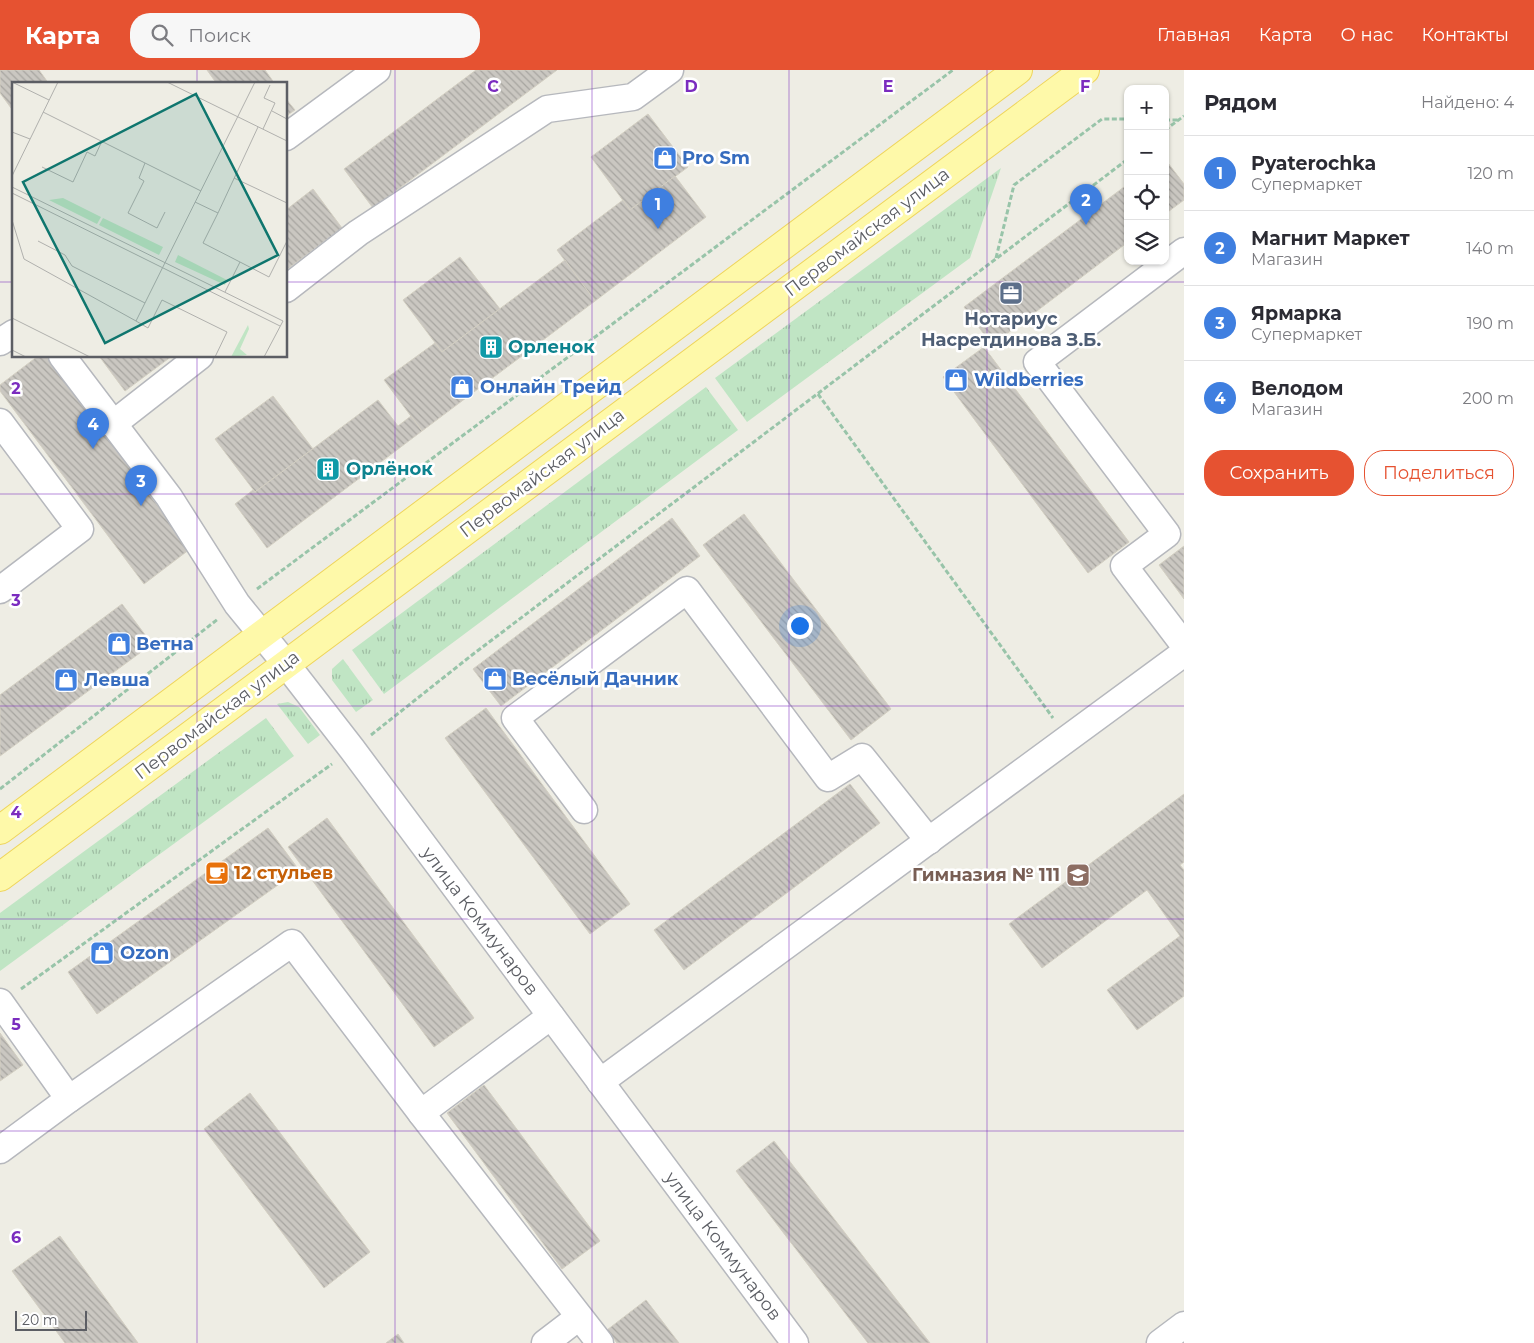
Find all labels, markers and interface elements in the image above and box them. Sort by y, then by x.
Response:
search box [130,13,480,58]
text: Карта [25,21,100,50]
icon: search [148,21,176,49]
text: Поиск [188,24,251,47]
text: Главная [1157,24,1231,46]
text: Карта [1259,24,1313,46]
text: О нас [1341,24,1393,46]
text: Контакты [1421,24,1509,46]
text: C [487,77,499,96]
text: D [684,77,698,96]
text: E [883,77,893,96]
text: F [1080,77,1090,96]
inset map [12,82,288,358]
map controls [1124,85,1169,265]
button: + [1124,85,1169,130]
text: Рядом [1204,90,1277,115]
text: Найдено: 4 [1421,93,1514,112]
button: − [1124,130,1169,175]
shop icon: Pro Sm [652,145,678,171]
place label: Pro Sm [682,147,750,169]
text: Pyaterochka [1251,152,1376,175]
street label: Первомайская улица [780,163,954,301]
text: 1 [1217,164,1223,183]
text: 120 m [1467,164,1514,183]
button: locate [1124,175,1169,220]
text: Супермаркет [1251,175,1362,194]
pin: 2 [1070,184,1102,225]
pin: 1 [642,188,674,229]
button: layers [1124,220,1169,265]
text: Магнит Маркет [1251,227,1410,250]
text: 2 [1215,239,1225,258]
text: 140 m [1466,239,1514,258]
text: Магазин [1251,250,1323,269]
office icon: Нотариус Насретдинова З.Б. [998,280,1024,306]
text: Ярмарка [1251,302,1342,325]
place label: Нотариус Насретдинова З.Б. [921,308,1101,351]
text: 3 [1215,314,1225,333]
text: 190 m [1467,314,1514,333]
text: Супермаркет [1251,325,1362,344]
building icon: Орленок [478,334,504,360]
place label: Орленок [508,336,595,358]
shop icon: Wildberries [943,367,969,393]
place label: Wildberries [974,369,1084,391]
shop icon: Онлайн Трейд [449,374,475,400]
place label: Онлайн Трейд [480,376,622,398]
text: Велодом [1251,377,1343,400]
text: 2 [11,379,21,398]
text: 4 [1214,389,1226,408]
text: 200 m [1463,389,1514,408]
text: Магазин [1251,400,1323,419]
street label: Первомайская улица [455,404,629,542]
pin: 4 [77,408,109,449]
button: Сохранить [1204,450,1354,496]
button: Поделиться [1364,450,1514,496]
building icon: Орлёнок [315,456,341,482]
place label: Орлёнок [346,458,433,480]
pin: 3 [125,465,157,506]
text: 3 [10,591,21,610]
your location [787,613,813,639]
shop icon: Ветна [106,631,132,657]
place label: Ветна [136,633,194,655]
street label: Первомайская улица [130,646,304,784]
shop icon: Весёлый Дачник [482,666,508,692]
shop icon: Левша [53,667,79,693]
place label: Весёлый Дачник [512,668,679,690]
place label: Левша [84,669,150,691]
text: 4 [10,803,22,822]
street label: улица Коммунаров [416,842,543,1000]
cafe icon: 12 стульев [204,860,230,886]
place label: 12 стульев [234,862,333,884]
school or university icon: Гимназия № 111 [1065,862,1091,888]
place label: Гимназия № 111 [912,864,1060,886]
shop icon: Ozon [89,940,115,966]
place label: Ozon [120,942,169,964]
text: 5 [11,1015,21,1034]
street label: улица Коммунаров [659,1167,786,1325]
text: 6 [11,1228,21,1247]
scale bar [15,1308,88,1331]
text: 20 m [22,1311,58,1329]

